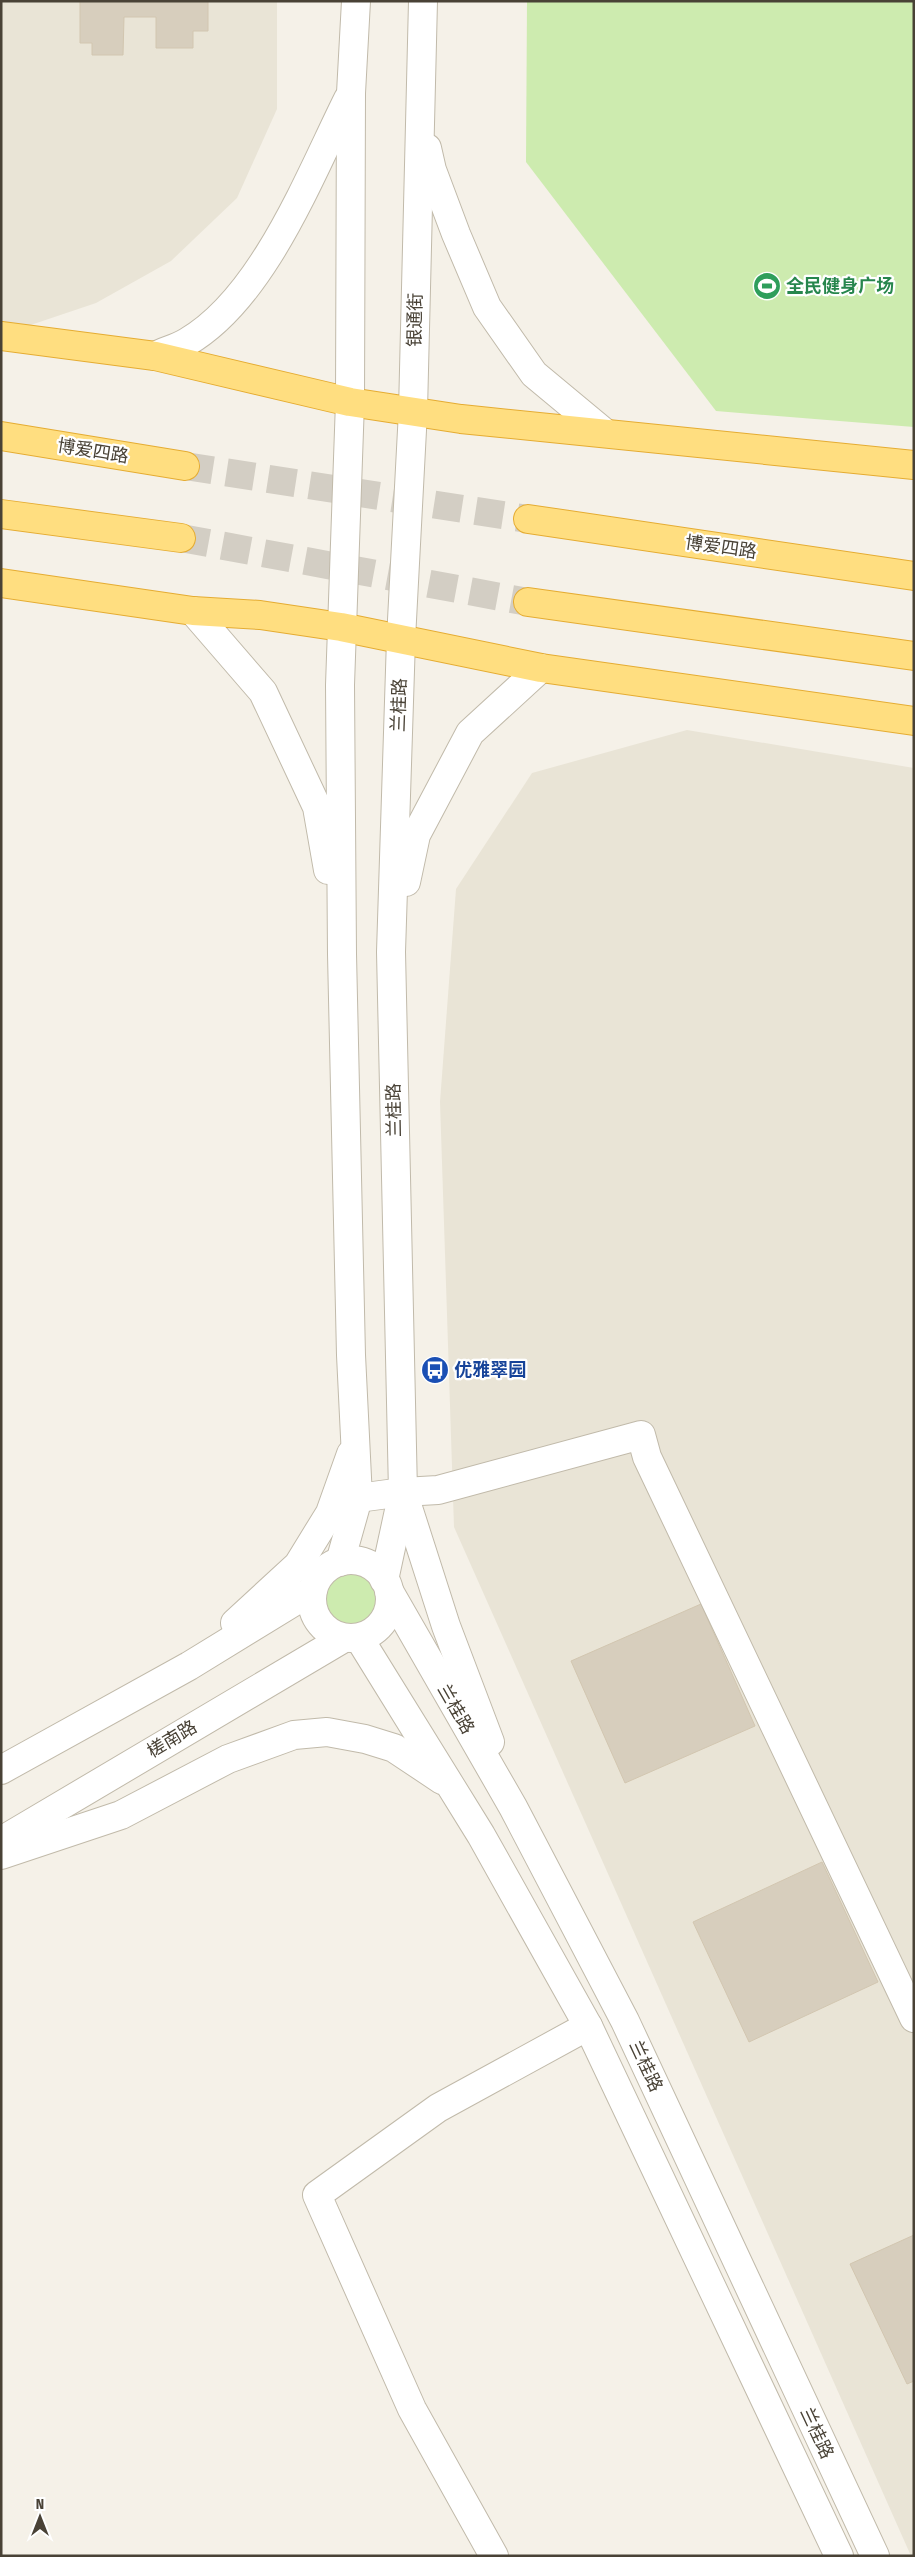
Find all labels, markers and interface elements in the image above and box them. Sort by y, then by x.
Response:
sports icon: 全民健身广场 [752,271,782,301]
place label: 全民健身广场 [786,275,894,297]
street label: 银通街 [404,293,426,347]
street label: 博爱四路 [56,435,130,467]
street label: 博爱四路 [684,531,758,563]
street label: 兰桂路 [387,678,411,732]
street label: 兰桂路 [383,1083,405,1137]
bus stop icon: 优雅翠园 [420,1355,450,1385]
place label: 优雅翠园 [454,1359,526,1381]
street label: 兰桂路 [433,1680,479,1738]
street label: 槎南路 [143,1716,201,1762]
street label: 兰桂路 [625,2037,667,2095]
street label: 兰桂路 [796,2404,838,2462]
north arrow [15,2492,65,2542]
text: N [36,2496,44,2513]

